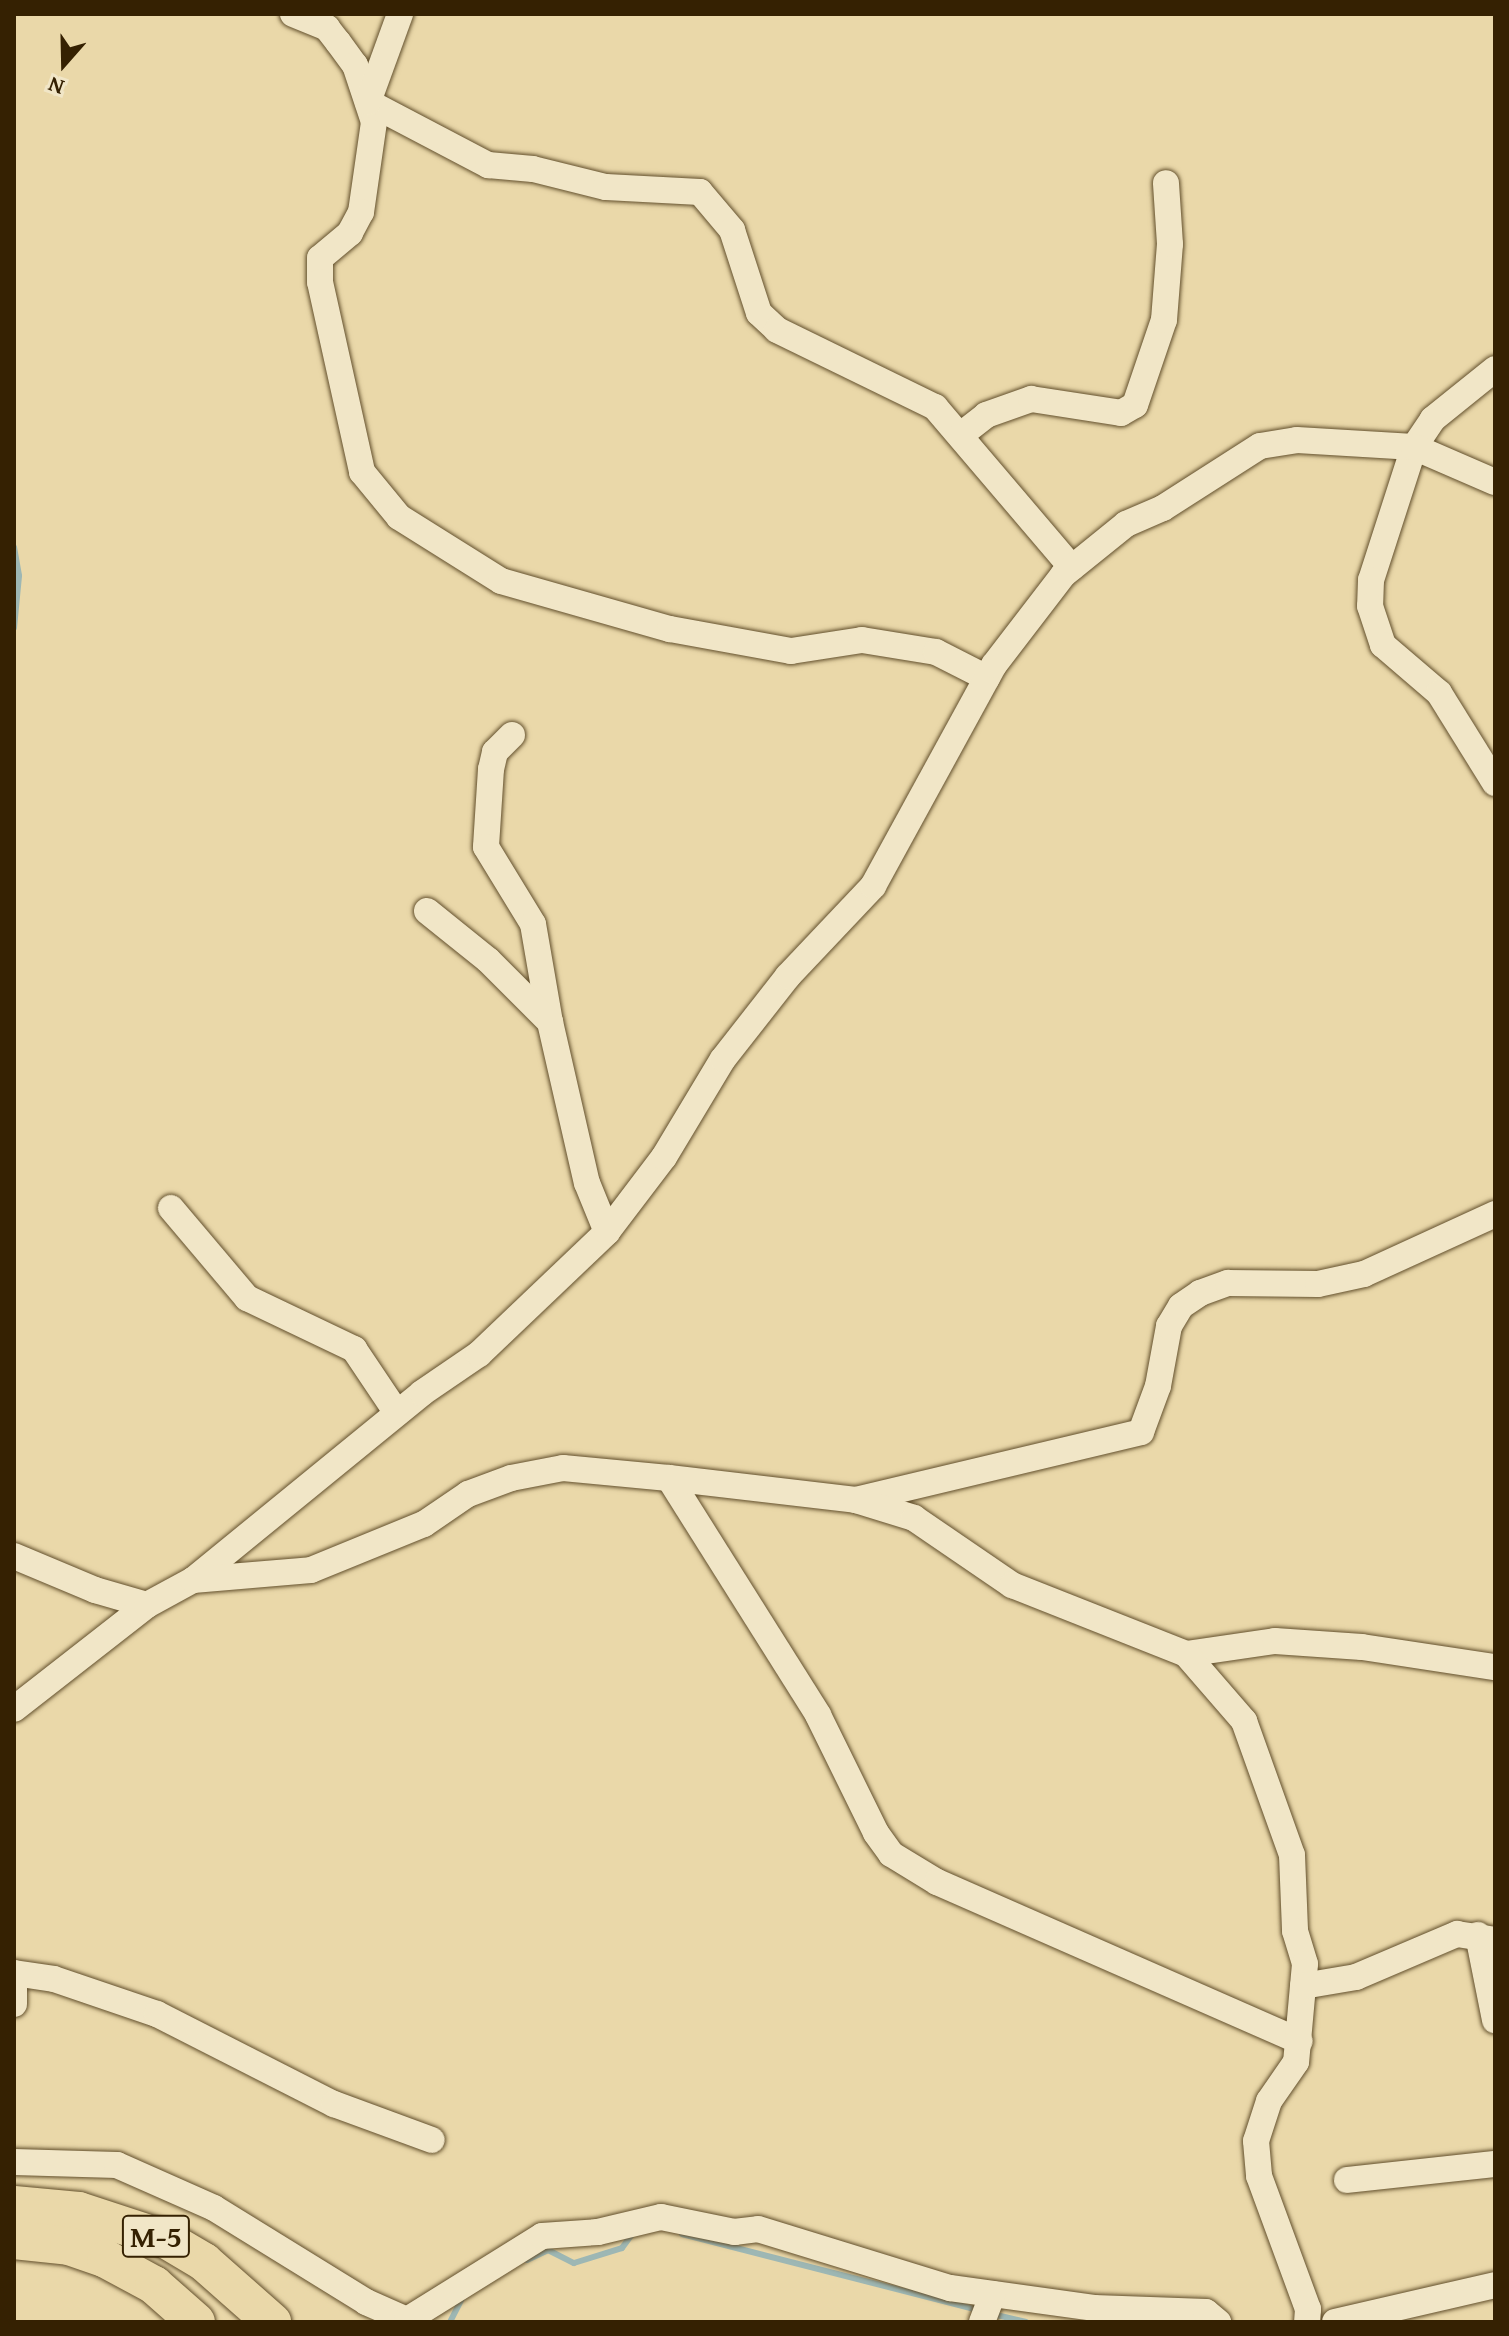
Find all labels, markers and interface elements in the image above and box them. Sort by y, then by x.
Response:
north arrow [24,24,104,104]
text: N [43,69,68,104]
road number: M-5 [120,2210,192,2262]

